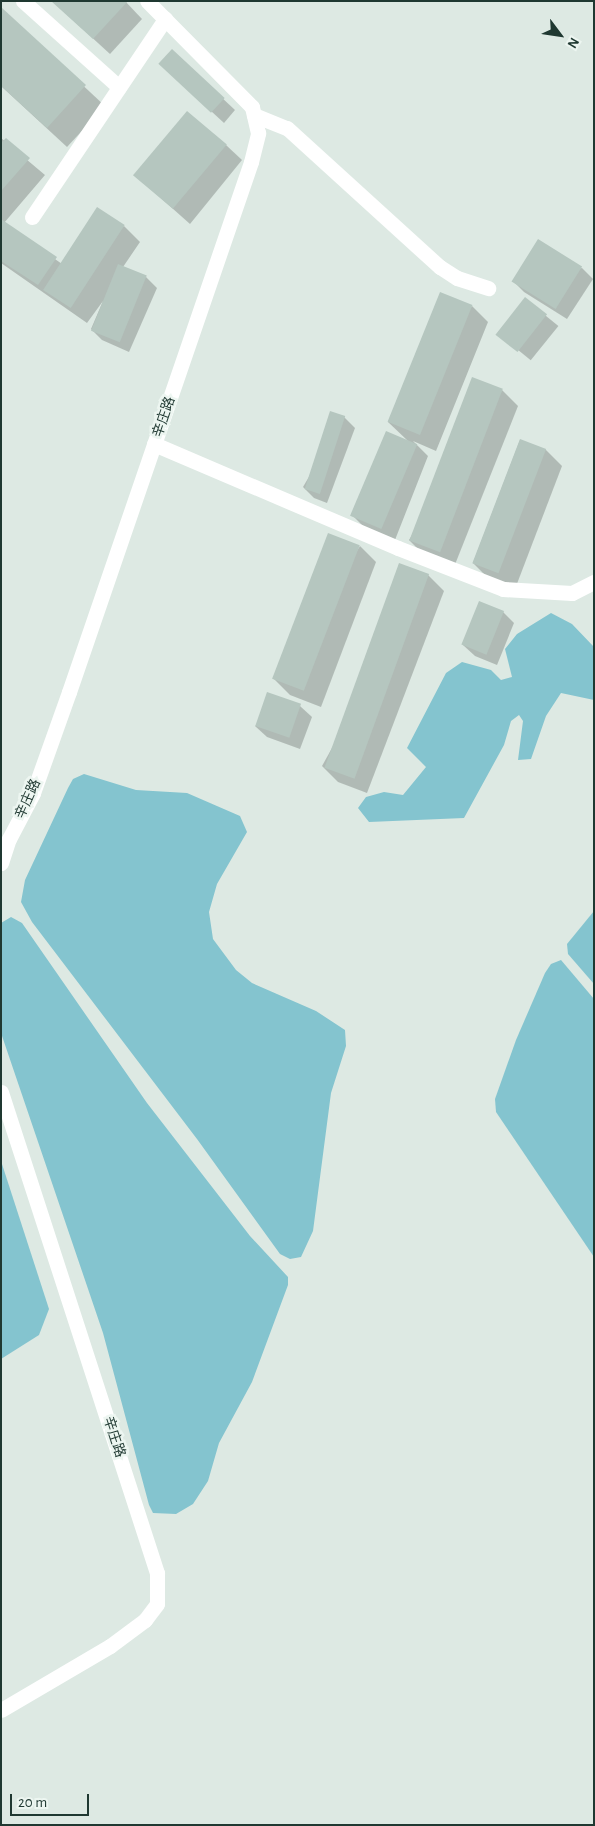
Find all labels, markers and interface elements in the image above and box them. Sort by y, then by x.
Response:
north arrow [535,10,585,60]
text: N [564,35,581,50]
street label: 辛庄路 [149,394,179,440]
street label: 辛庄路 [12,776,44,822]
street label: 辛庄路 [100,1414,128,1460]
scale bar [12,1784,91,1816]
text: 20 m [18,1795,47,1810]

